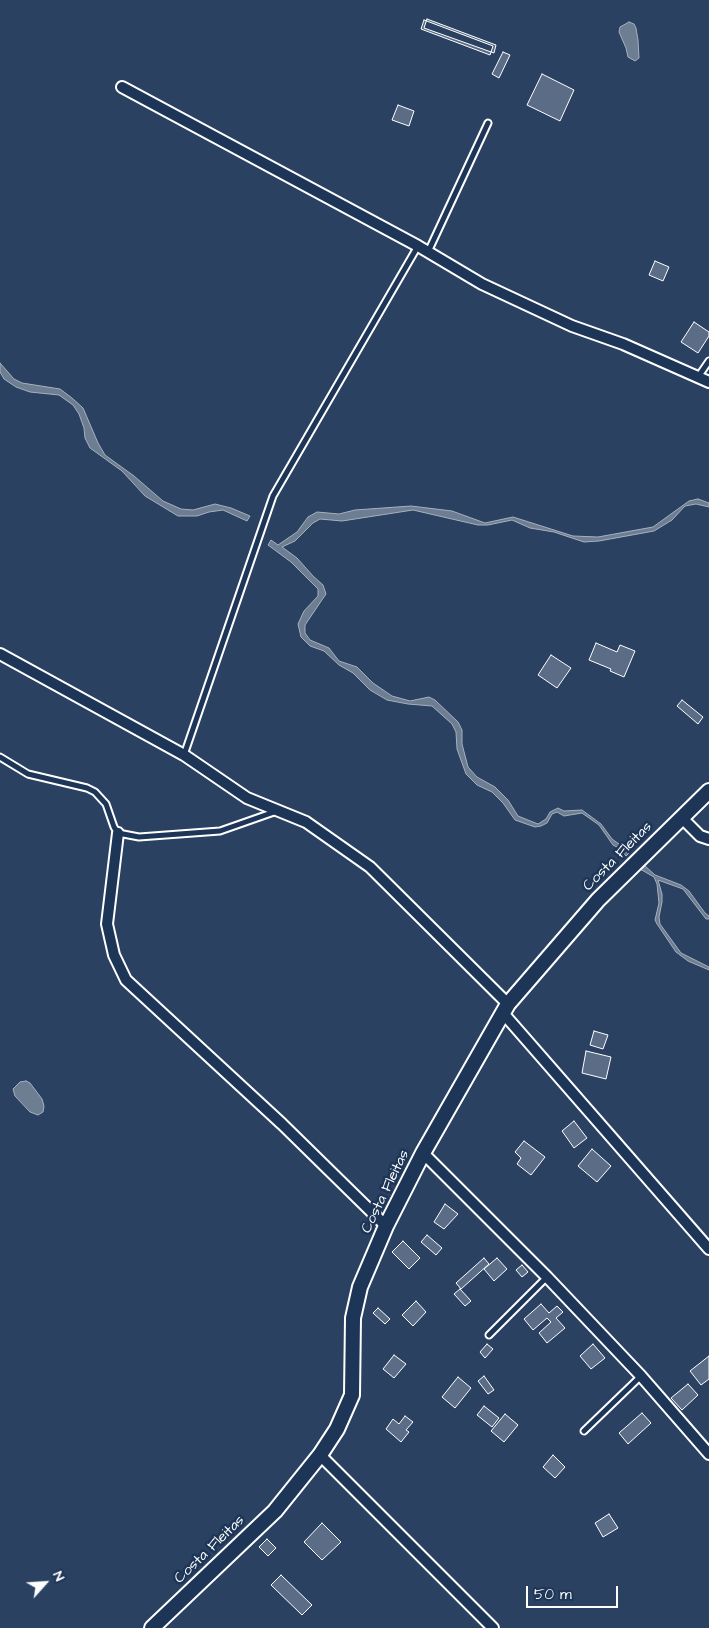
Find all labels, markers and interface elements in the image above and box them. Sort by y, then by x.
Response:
street label: Costa Fleitas [580,819,656,895]
street label: Costa Fleitas [358,1147,414,1237]
street label: Costa Fleitas [171,1512,249,1588]
north arrow [20,1558,70,1608]
text: N [48,1568,69,1585]
scale bar [529,1576,622,1608]
text: 50 m [534,1584,572,1605]

